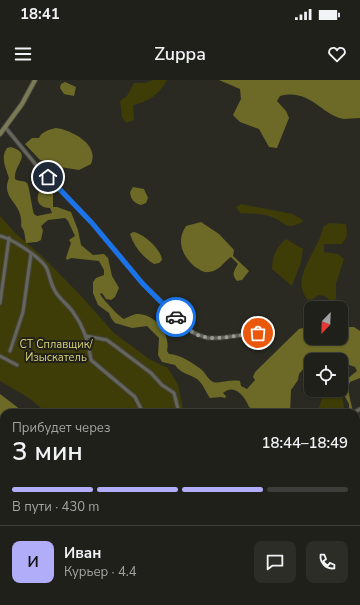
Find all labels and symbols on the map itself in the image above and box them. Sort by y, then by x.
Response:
pin [31,160,65,194]
courier [156,297,196,337]
north arrow [304,301,348,345]
pin [241,316,275,350]
park label: СТ Сплавщик/ Изыскатель [19,337,93,365]

